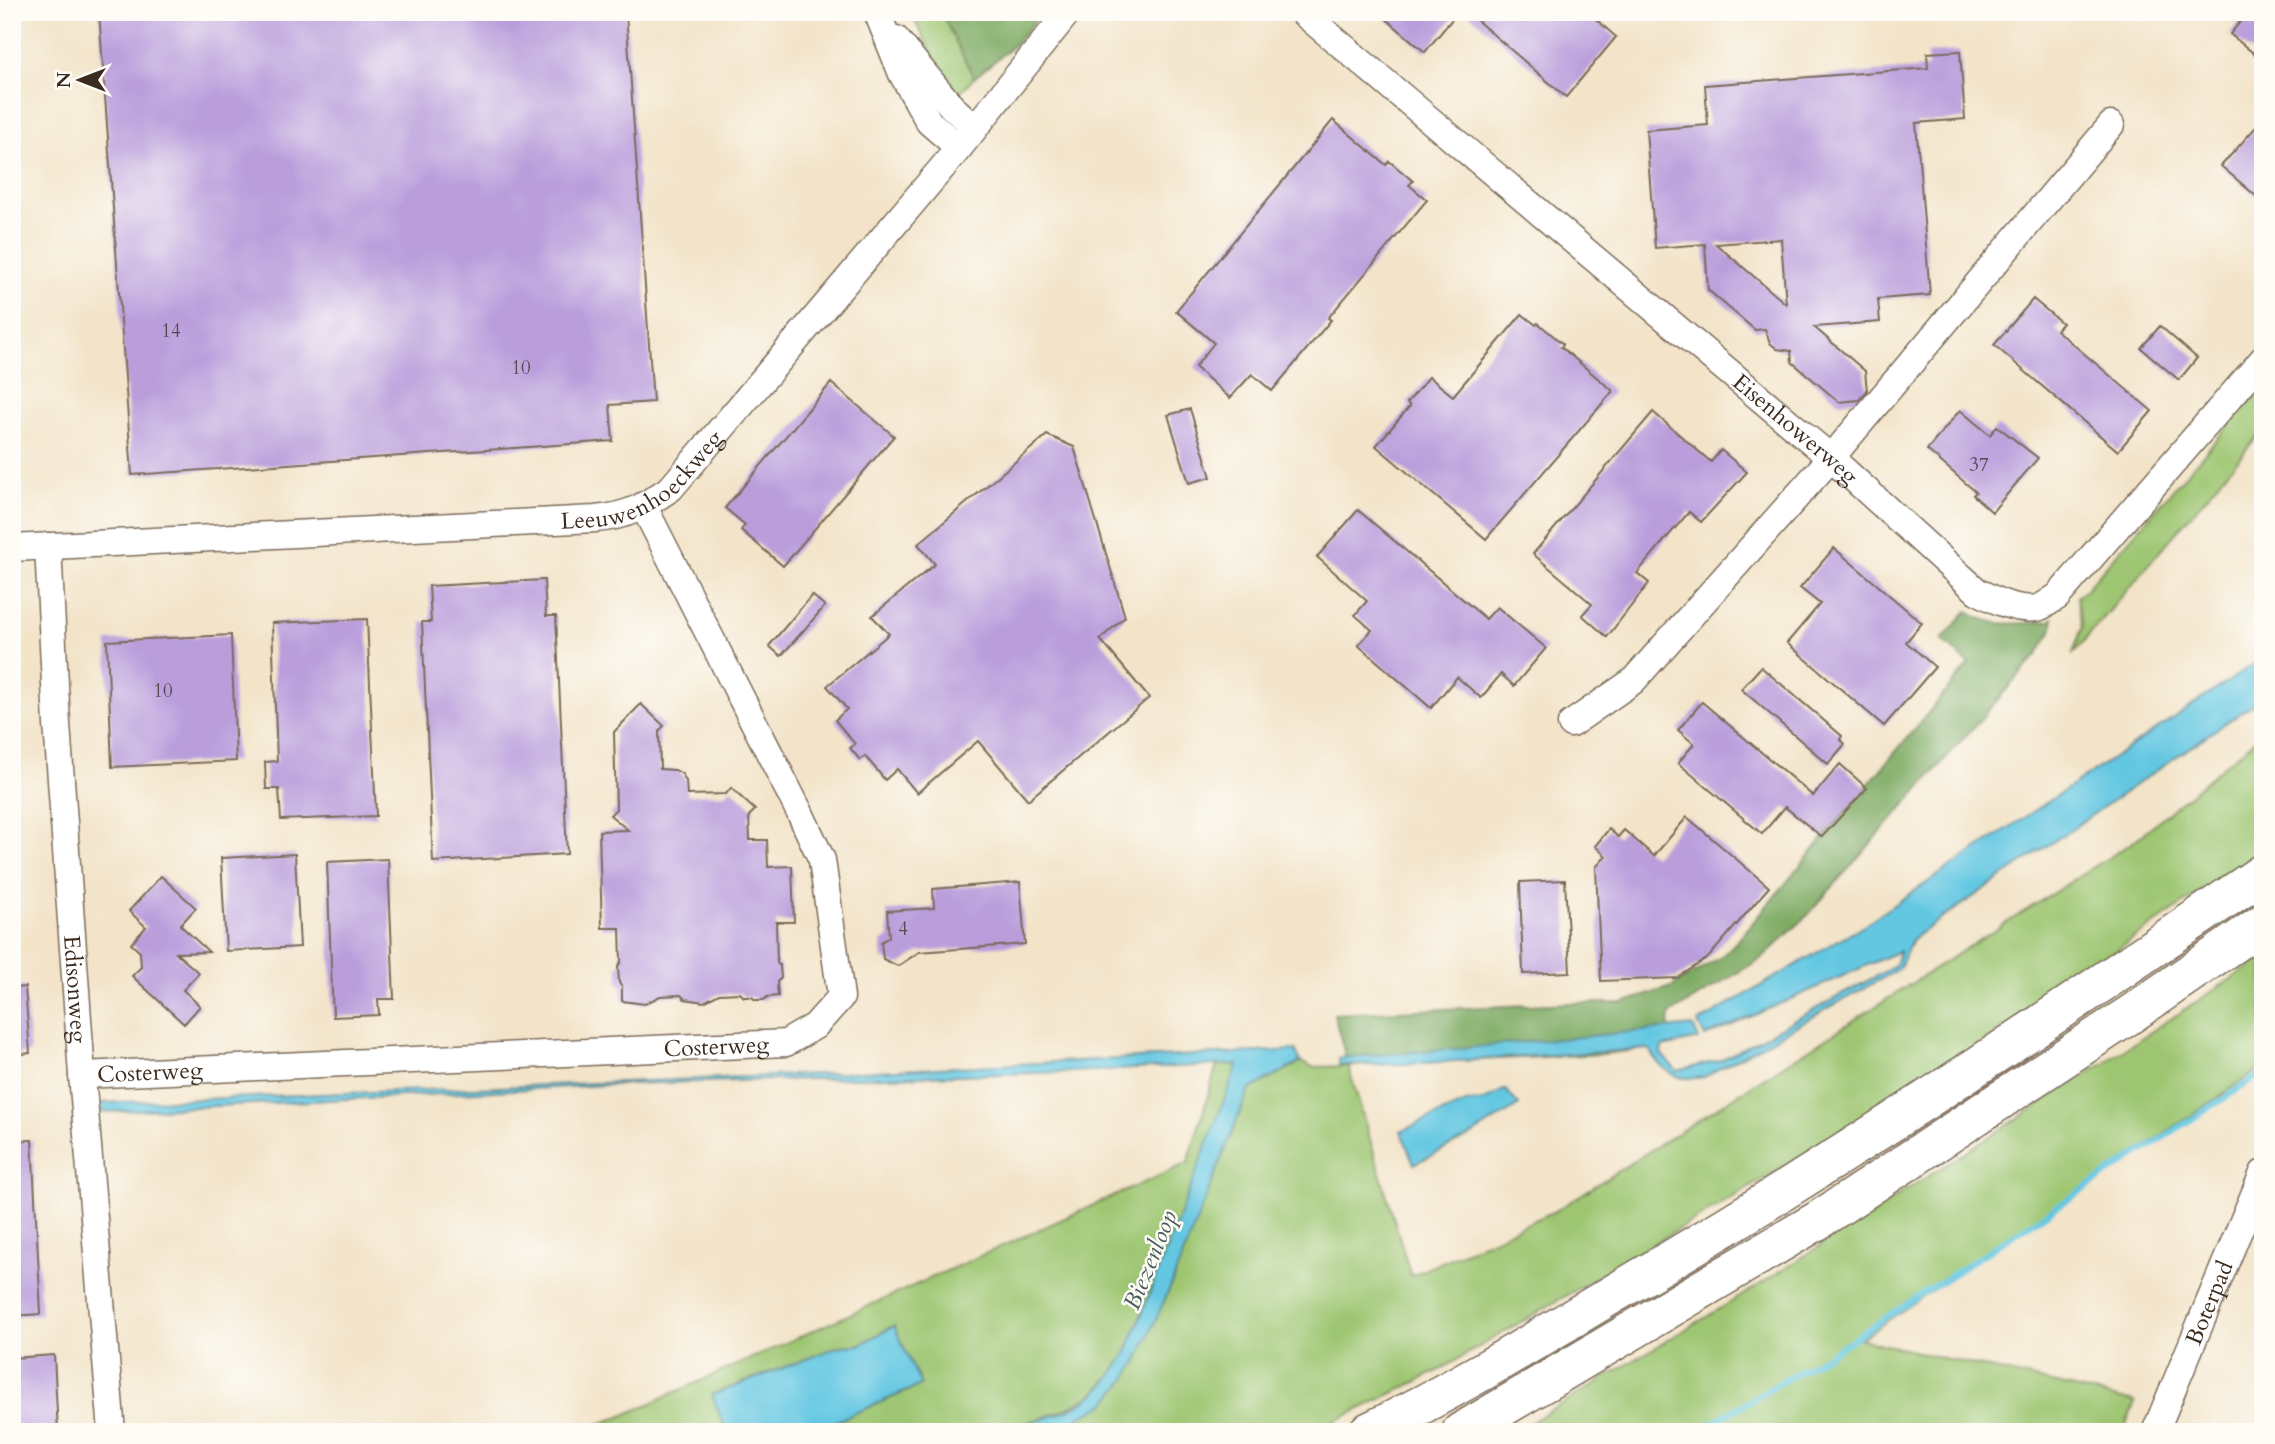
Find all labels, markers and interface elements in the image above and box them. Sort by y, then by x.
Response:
north arrow [46,46,116,116]
text: N [51,71,77,88]
house number: 14 [161,318,181,344]
house number: 10 [511,355,531,381]
street label: Eisenhowerweg [1726,367,1865,492]
street label: Leeuwenhoeckweg [560,423,730,537]
house number: 37 [1969,452,1989,478]
house number: 10 [153,678,173,704]
house number: 4 [898,916,908,942]
street label: Edisonweg [56,934,95,1044]
street label: Costerweg [663,1029,770,1065]
street label: Costerweg [96,1055,204,1090]
water label: Biezenloop [1116,1205,1185,1315]
street label: Boterpad [2178,1255,2241,1350]

